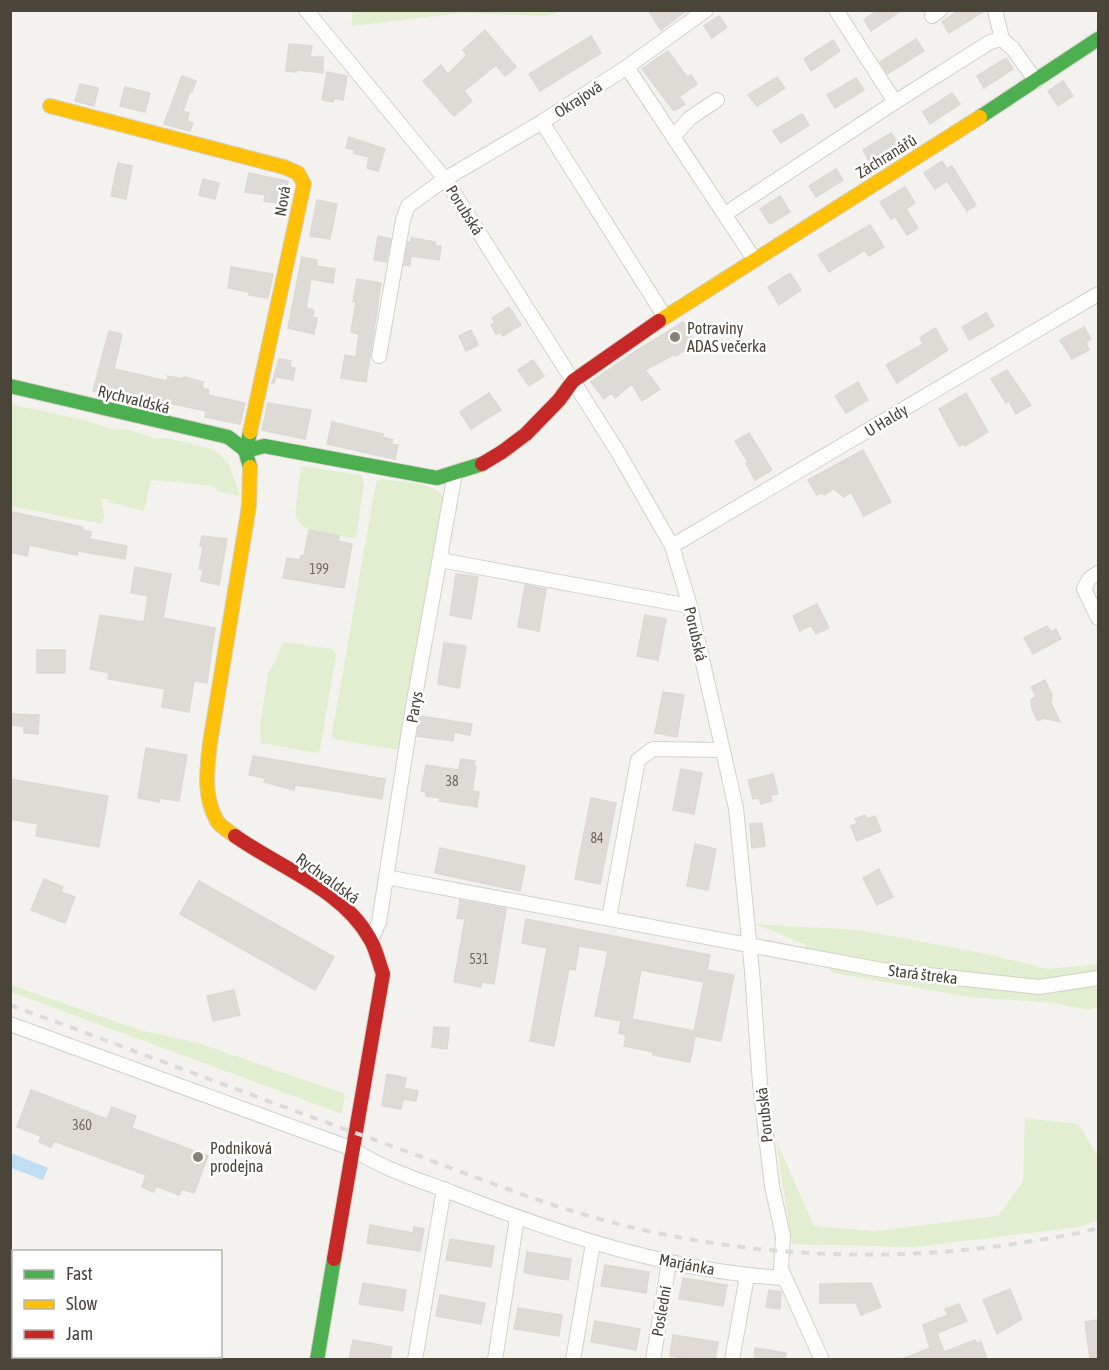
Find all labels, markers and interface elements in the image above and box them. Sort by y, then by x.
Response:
street label: Okrajová [551,77,606,122]
street label: Záchranářů [852,130,920,182]
street label: Porubská [443,182,487,238]
street label: Nová [271,184,293,218]
place label: Potraviny ADAS večerka [687,319,767,355]
marker: Potraviny ADAS večerka [668,330,682,344]
street label: Rychvaldská [96,381,172,418]
street label: U Haldy [861,400,911,441]
house number: 199 [309,561,329,577]
street label: Porubská [681,605,711,663]
street label: Parys [402,689,427,724]
house number: 38 [445,773,459,789]
house number: 84 [590,830,604,846]
street label: Rychvaldská [292,849,363,908]
house number: 531 [469,951,489,967]
street label: Stará štreka [887,961,959,987]
street label: Porubská [752,1087,776,1143]
house number: 360 [72,1117,92,1133]
place label: Podniková prodejna [210,1139,272,1176]
marker: Podniková prodejna [191,1150,205,1164]
legend [12,1250,222,1358]
street label: Marjánka [657,1250,716,1279]
text: Fast [66,1263,93,1284]
street label: Poslední [648,1284,674,1338]
text: Slow [66,1293,97,1314]
text: Jam [66,1323,93,1344]

